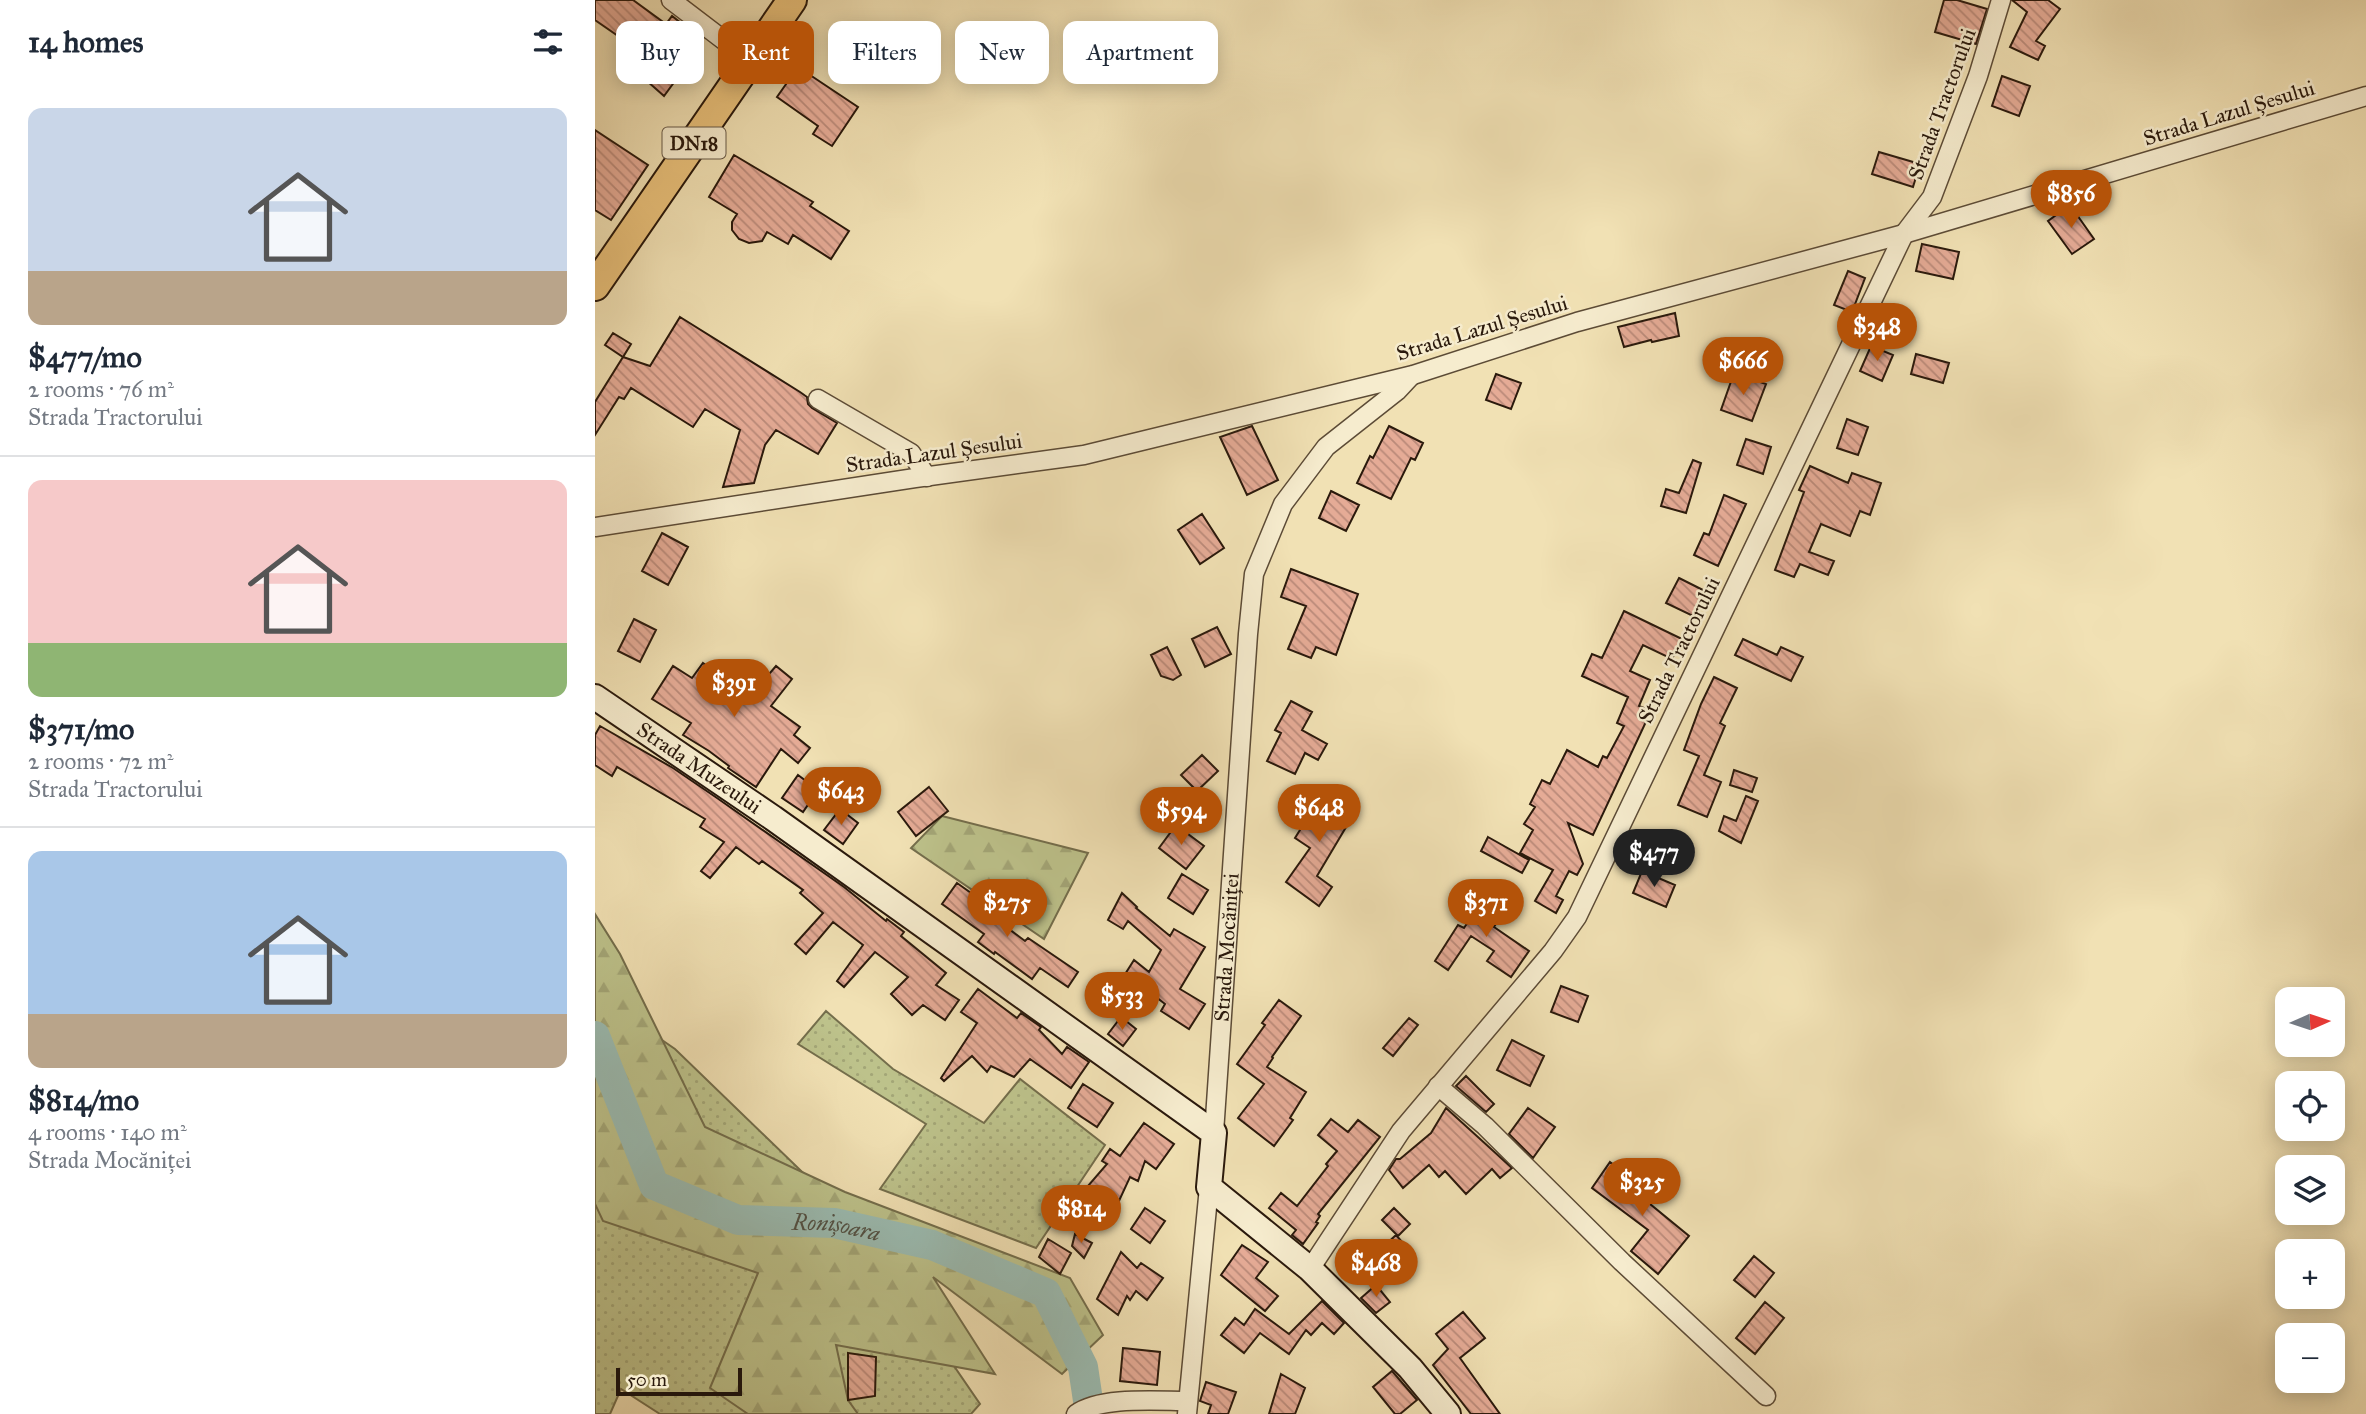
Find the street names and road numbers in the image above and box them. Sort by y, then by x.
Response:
street label: Strada Tractorului [1903,24,1982,183]
street label: Strada Lazul Șesului [2140,74,2318,151]
road number: DN18 [663,127,725,158]
street label: Strada Lazul Șesului [1393,289,1571,366]
street label: Strada Lazul Șesului [844,428,1024,478]
street label: Strada Tractorului [1632,572,1726,727]
street label: Strada Muzeului [632,716,767,819]
street label: Strada Mocăniței [1209,872,1245,1023]

